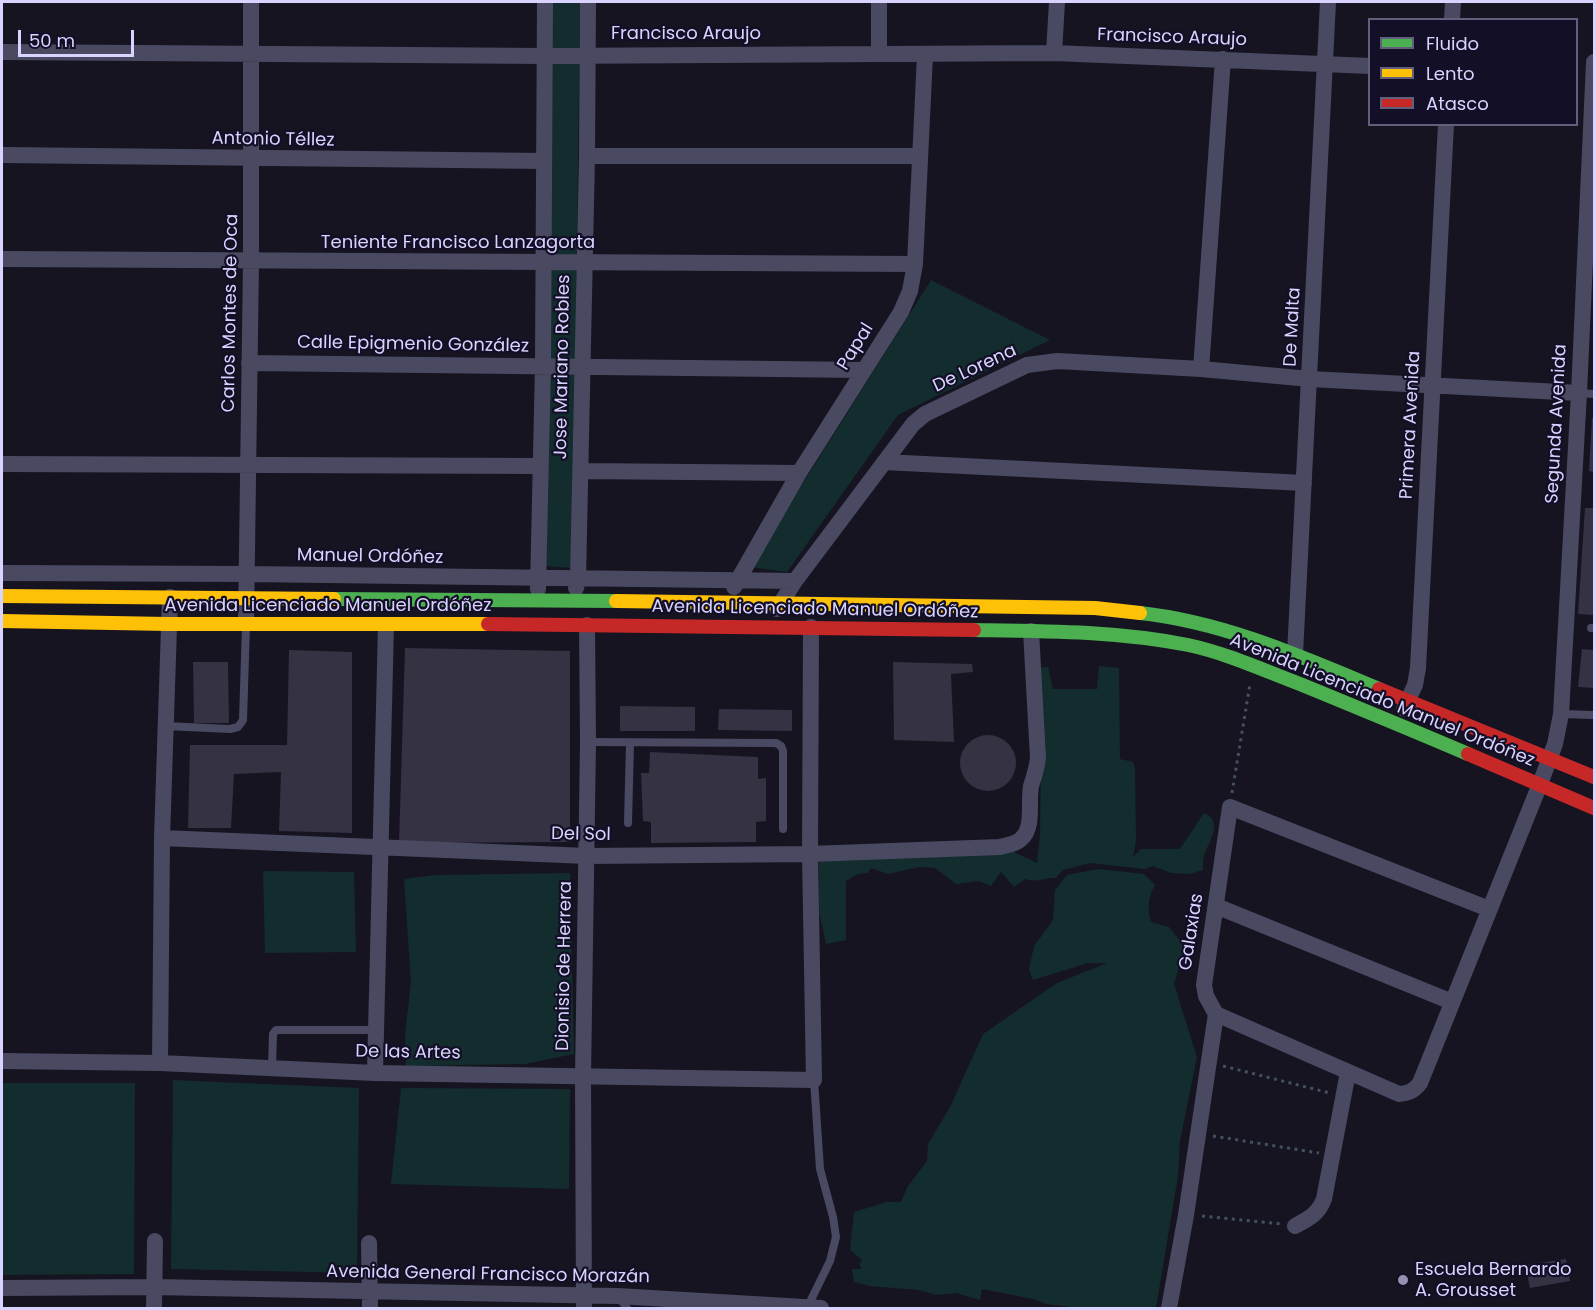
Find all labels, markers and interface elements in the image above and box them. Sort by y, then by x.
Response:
scale bar [21,18,136,56]
legend [1368,18,1578,126]
street label: Francisco Araujo [611,23,761,45]
street label: Francisco Araujo [1097,25,1247,51]
text: 50 m [29,28,75,53]
text: Fluido [1426,31,1479,56]
text: Lento [1426,61,1475,86]
text: Atasco [1426,91,1489,116]
street label: Antonio Téllez [211,128,335,152]
street label: Carlos Montes de Oca [218,213,244,413]
street label: Teniente Francisco Lanzagorta [321,232,595,254]
street label: Jose Mariano Robles [551,274,575,460]
street label: De Malta [1280,287,1306,367]
street label: Papal [833,320,879,374]
street label: Calle Epigmenio González [297,332,529,358]
street label: De Lorena [930,340,1020,398]
street label: Segunda Avenida [1542,344,1572,504]
street label: Primera Avenida [1396,350,1426,500]
street label: Manuel Ordóñez [297,545,443,569]
street label: Avenida Licenciado Manuel Ordóñez [165,595,491,617]
street label: Avenida Licenciado Manuel Ordóñez [651,596,979,624]
street label: Avenida Licenciado Manuel Ordóñez [1226,630,1538,772]
street label: Del Sol [551,824,611,846]
street label: Dionisio de Herrera [553,881,577,1051]
street label: Galaxias [1175,892,1209,972]
street label: De las Artes [355,1041,461,1065]
place label: Escuela Bernardo A. Grousset [1415,1259,1572,1302]
street label: Avenida General Francisco Morazán [326,1261,650,1289]
marker: Escuela Bernardo A. Grousset [1396,1273,1410,1287]

